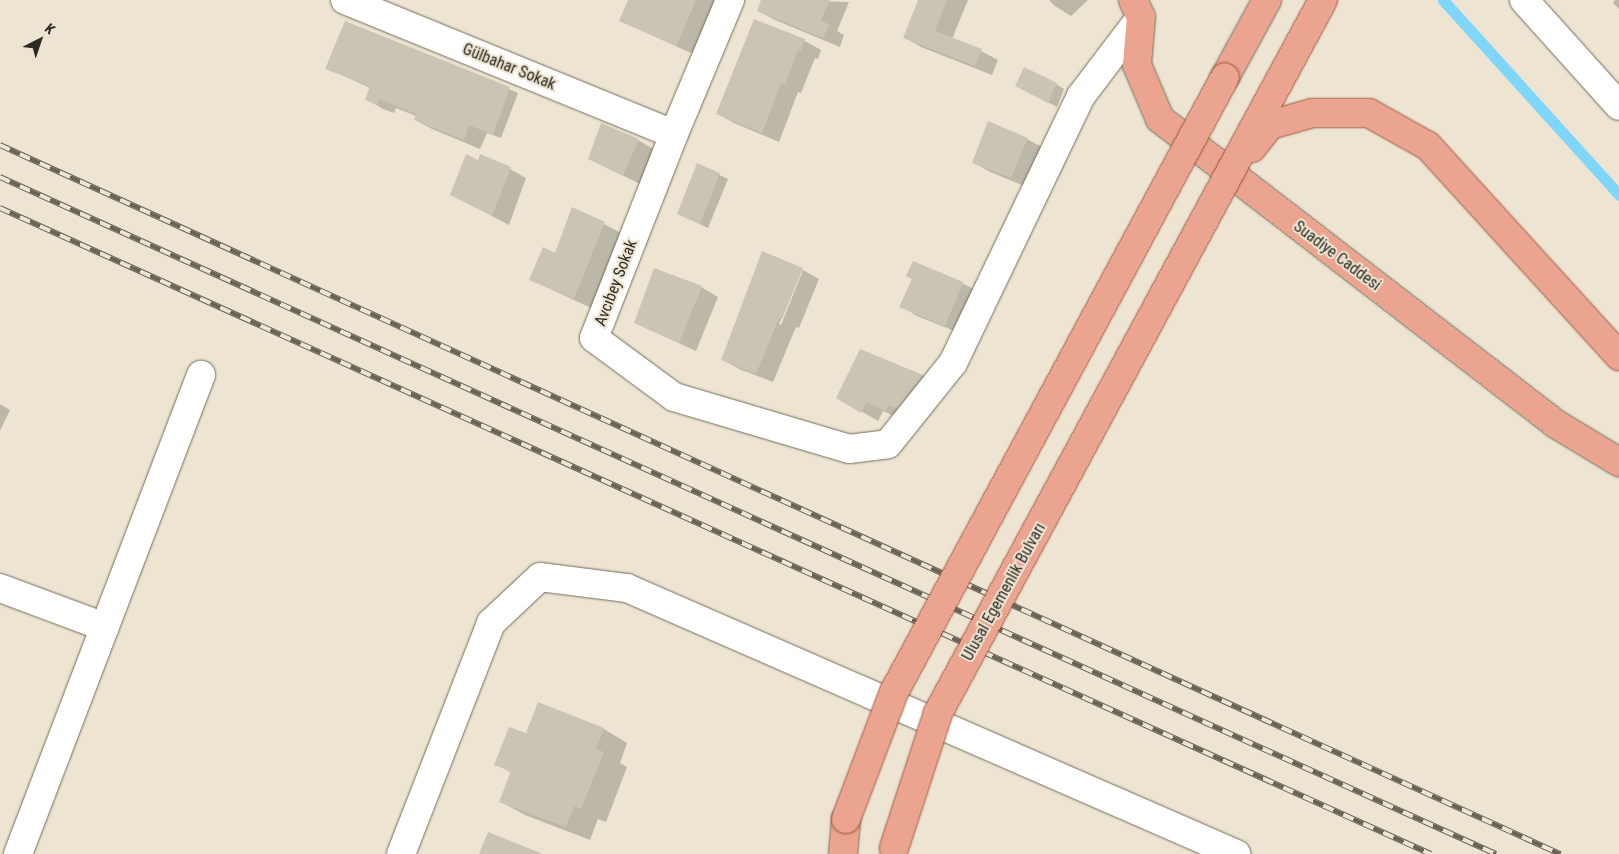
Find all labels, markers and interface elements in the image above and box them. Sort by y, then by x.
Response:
north arrow [15,15,65,65]
text: K [42,20,58,37]
street label: Gülbahar Sokak [460,40,558,94]
street label: Suadiye Caddesi [1290,217,1384,295]
street label: Avcıbey Sokak [591,237,641,329]
street label: Ulusal Egemenlik Bulvarı [958,520,1050,664]

